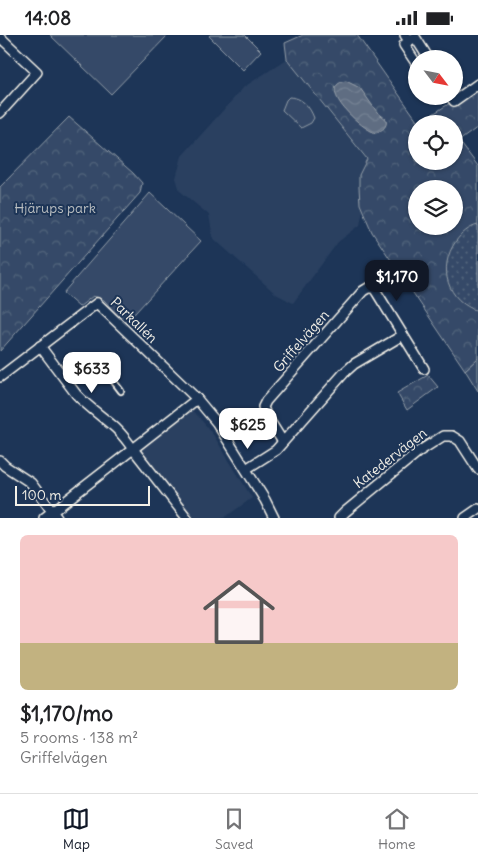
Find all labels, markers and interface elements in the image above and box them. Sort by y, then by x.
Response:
text: 14:08 [25,6,71,30]
north arrow [408,50,462,105]
map controls [408,50,463,235]
button: locate [408,115,463,170]
button: layers [408,180,463,235]
park label: Hjärups park [14,199,96,217]
pin: $1,170 [356,259,438,302]
text: $1,170 [376,266,418,286]
street label: Parkallén [107,293,161,347]
street label: Griffelvägen [269,306,333,376]
pin: $633 [62,351,122,394]
text: $633 [74,358,110,378]
pin: $625 [218,407,278,450]
text: $625 [230,414,266,434]
street label: Katedervägen [350,424,430,492]
scale bar [15,483,150,506]
text: 100 m [22,486,62,504]
icon: home [194,567,284,657]
text: $1,170/mo [20,700,113,727]
text: 5 rooms · 138 m² [20,727,138,747]
text: Griffelvägen [20,747,108,767]
tab: Map [62,805,90,853]
tab: Saved [215,805,253,853]
tab: Home [378,805,416,853]

